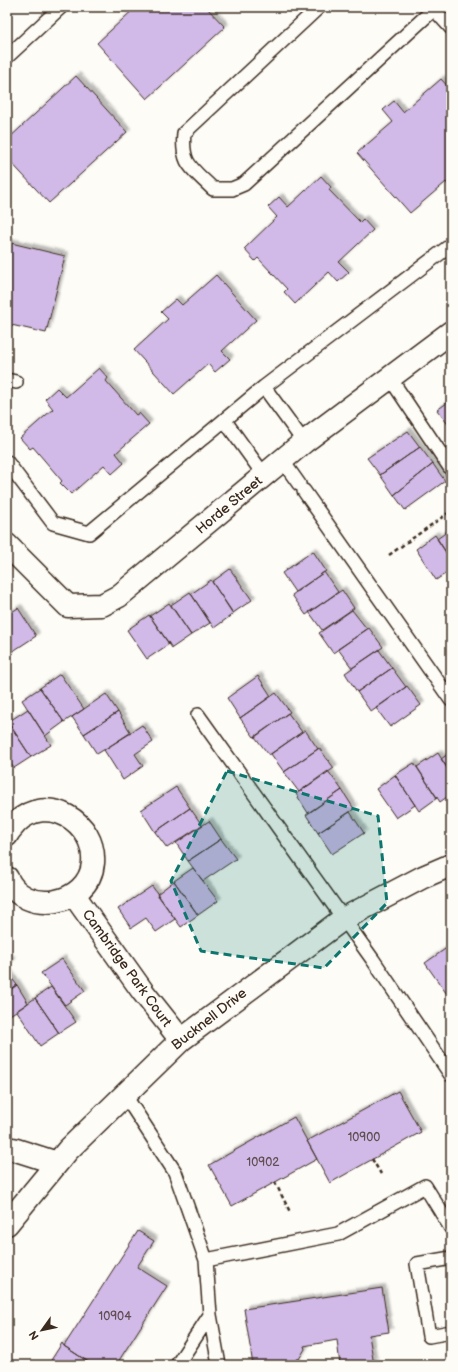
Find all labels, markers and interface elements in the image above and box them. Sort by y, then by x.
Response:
street label: Horde Street [192,472,266,538]
street label: Cambridge Park Court [79,906,176,1031]
street label: Bucknell Drive [168,984,250,1054]
house number: 10900 [348,1130,380,1145]
house number: 10902 [247,1155,279,1170]
house number: 10904 [98,1309,132,1324]
north arrow [22,1310,62,1350]
text: N [26,1328,42,1342]

